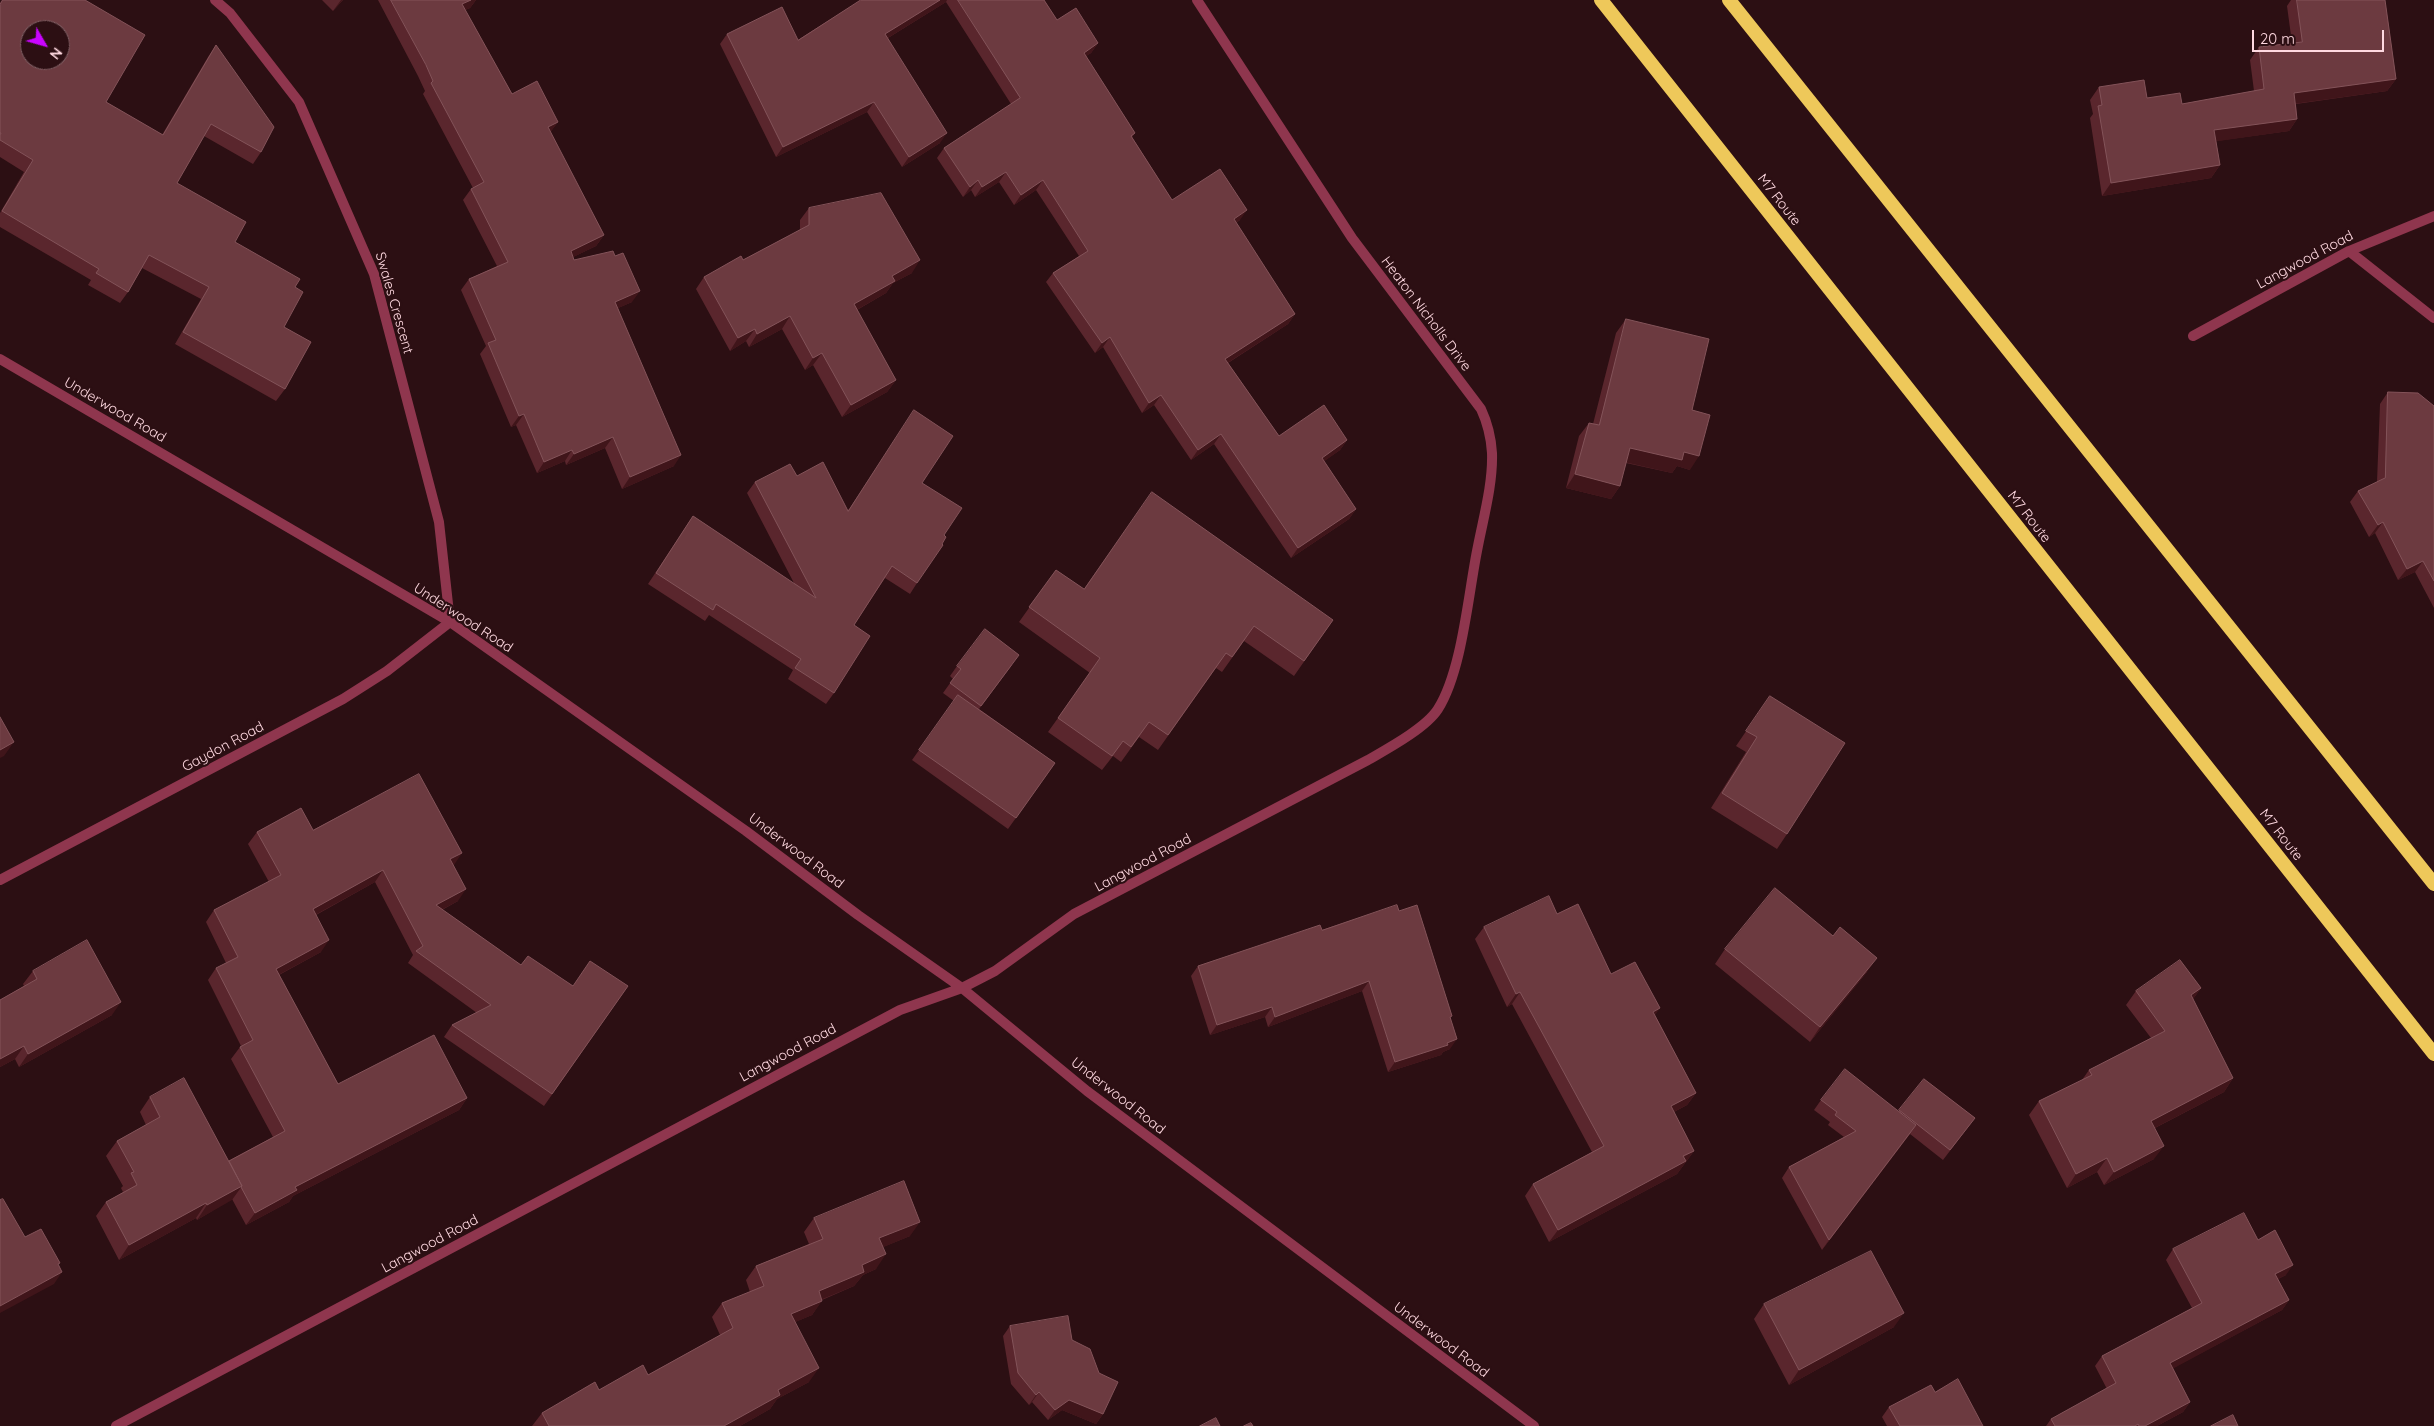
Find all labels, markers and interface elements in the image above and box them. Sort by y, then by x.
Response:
north arrow [20,20,70,70]
scale bar [2254,20,2386,52]
text: 20 m [2260,29,2295,48]
text: N [46,44,66,63]
street label: M7 Route [1754,171,1804,229]
street label: Langwood Road [2254,227,2356,293]
street label: Swales Crescent [371,250,417,356]
street label: Heaton Nicholls Drive [1377,253,1475,375]
street label: Underwood Road [61,374,169,446]
street label: M7 Route [2004,488,2054,546]
street label: Underwood Road [410,580,516,656]
street label: Gaydon Road [179,718,267,776]
street label: M7 Route [2256,806,2306,864]
street label: Underwood Road [745,810,847,892]
street label: Langwood Road [1092,830,1194,896]
street label: Langwood Road [737,1020,839,1086]
street label: Underwood Road [1068,1054,1168,1138]
street label: Langwood Road [379,1211,481,1277]
street label: Underwood Road [1390,1299,1492,1381]

